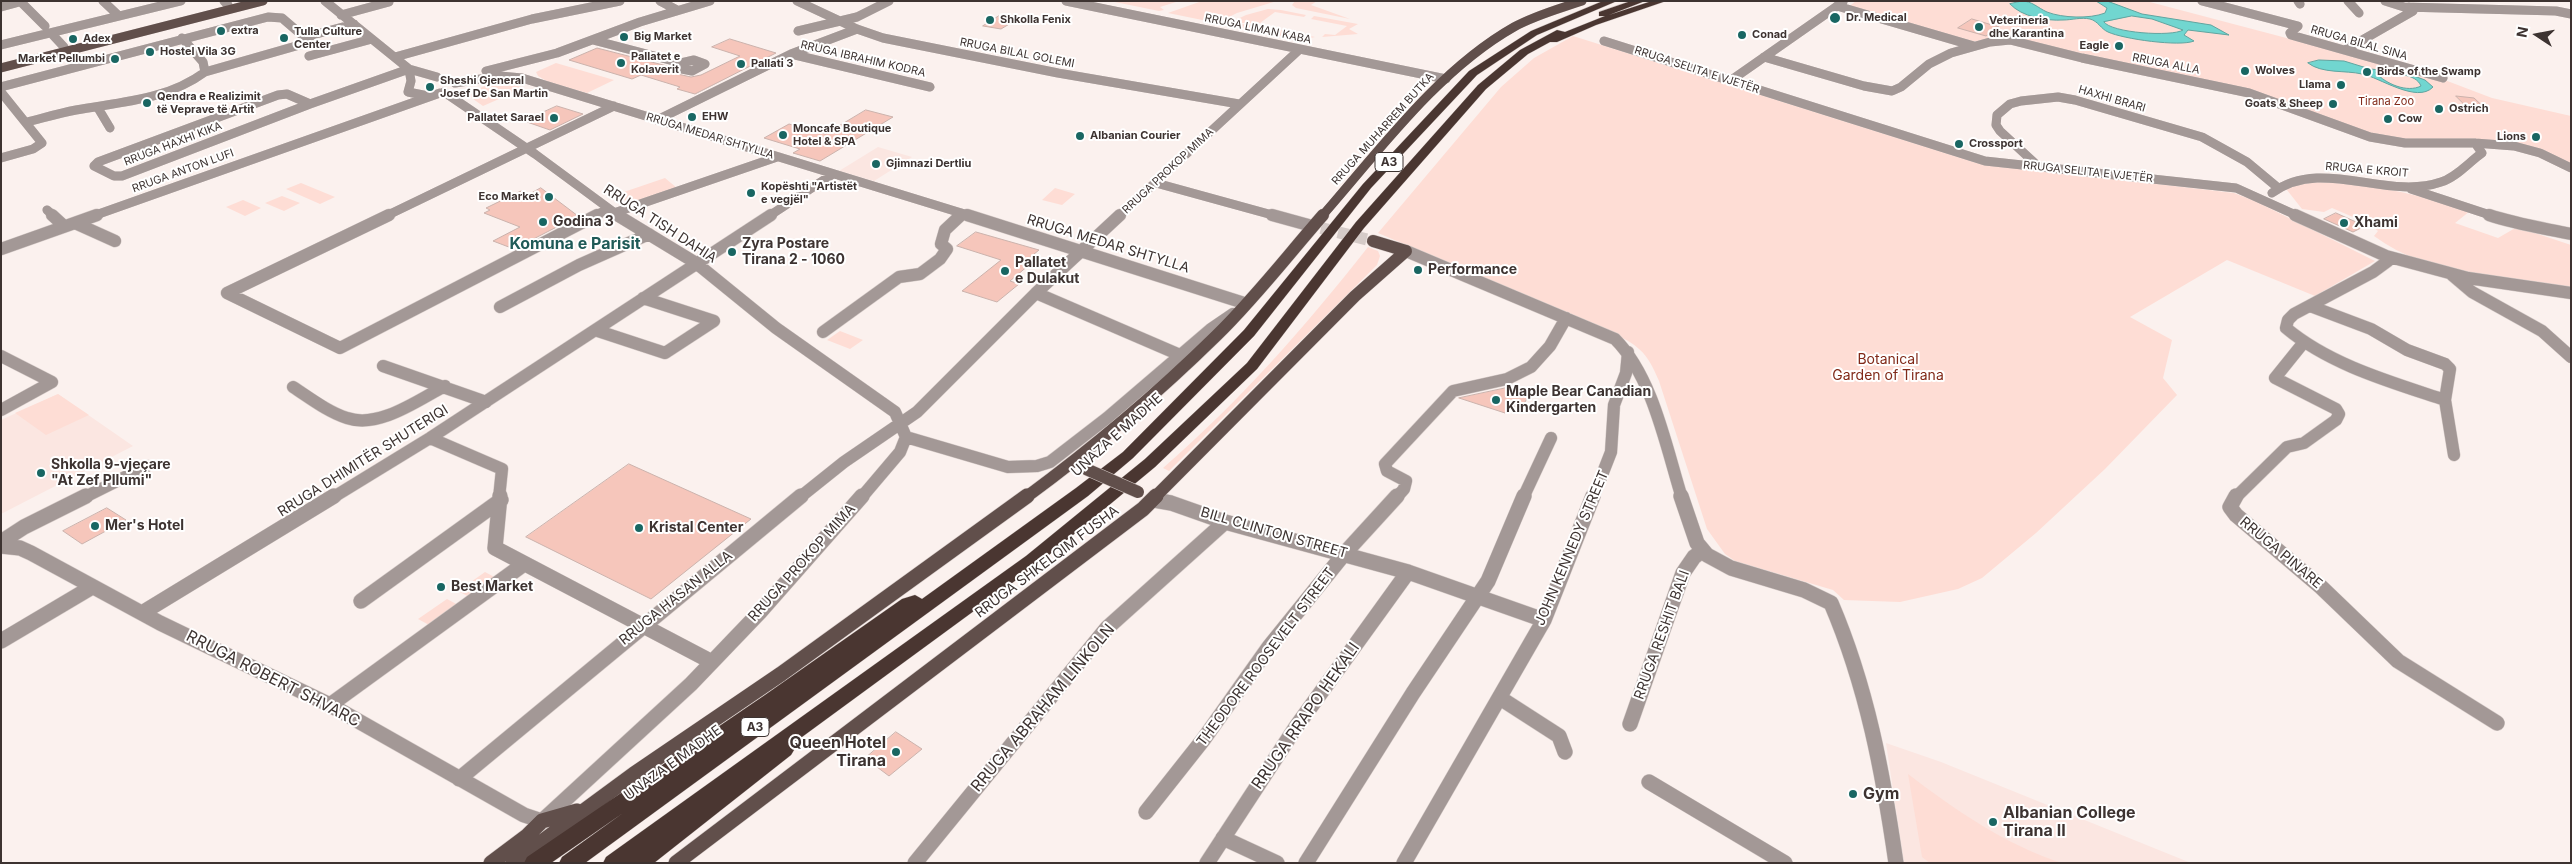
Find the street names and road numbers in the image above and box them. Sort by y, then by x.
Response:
street label: RRUGA LIMAN KABA [1203,11,1313,47]
street label: RRUGA BILAL SINA [2309,23,2409,63]
street label: RRUGA BILAL GOLEMI [959,35,1075,71]
street label: RRUGA IBRAHIM KODRA [799,38,927,80]
street label: RRUGA SELITA E VJETËR [1633,44,1761,96]
street label: RRUGA ALLA [2131,51,2201,77]
street label: RRUGA MUHARREM BUTKA [1329,70,1437,188]
street label: HAXHI BRARI [2077,83,2147,115]
street label: RRUGA MEDAR SHTYLLA [645,110,775,162]
street label: RRUGA HAXHI KIKA [122,119,224,169]
street label: RRUGA PROKOP MIMA [1120,125,1216,217]
street label: RRUGA ANTON LUFI [130,146,236,196]
road number: A3 [1375,152,1403,172]
street label: RRUGA SELITA E VJETËR [2022,159,2154,185]
street label: RRUGA E KROIT [2325,160,2409,180]
street label: RRUGA TISH DAHIA [600,181,720,267]
street label: RRUGA MEDAR SHTYLLA [1025,211,1191,277]
street label: UNAZA E MADHE [1068,390,1166,480]
street label: RRUGA DHIMITËR SHUTERIQI [275,401,451,521]
street label: JOHN KENNEDY STREET [1532,468,1612,628]
street label: RRUGA PROKOP MIMA [745,501,859,625]
street label: RRUGA SHKELQIM FUSHA [972,502,1122,622]
street label: BILL CLINTON STREET [1199,504,1349,562]
street label: RRUGA PINARE [2236,514,2326,592]
street label: RRUGA HASAN ALLA [616,547,736,649]
street label: THEODORE ROOSEVELT STREET [1193,564,1339,750]
street label: RRUGA RESHIT BALI [1631,568,1693,702]
street label: RRUGA ABRAHAM LINKOLN [967,620,1119,796]
street label: RRUGA ROBERT SHVARC [183,627,363,731]
street label: RRUGA RRAPO HEKALI [1248,639,1364,793]
road number: A3 [741,718,769,736]
street label: UNAZA E MADHE [621,722,725,804]

